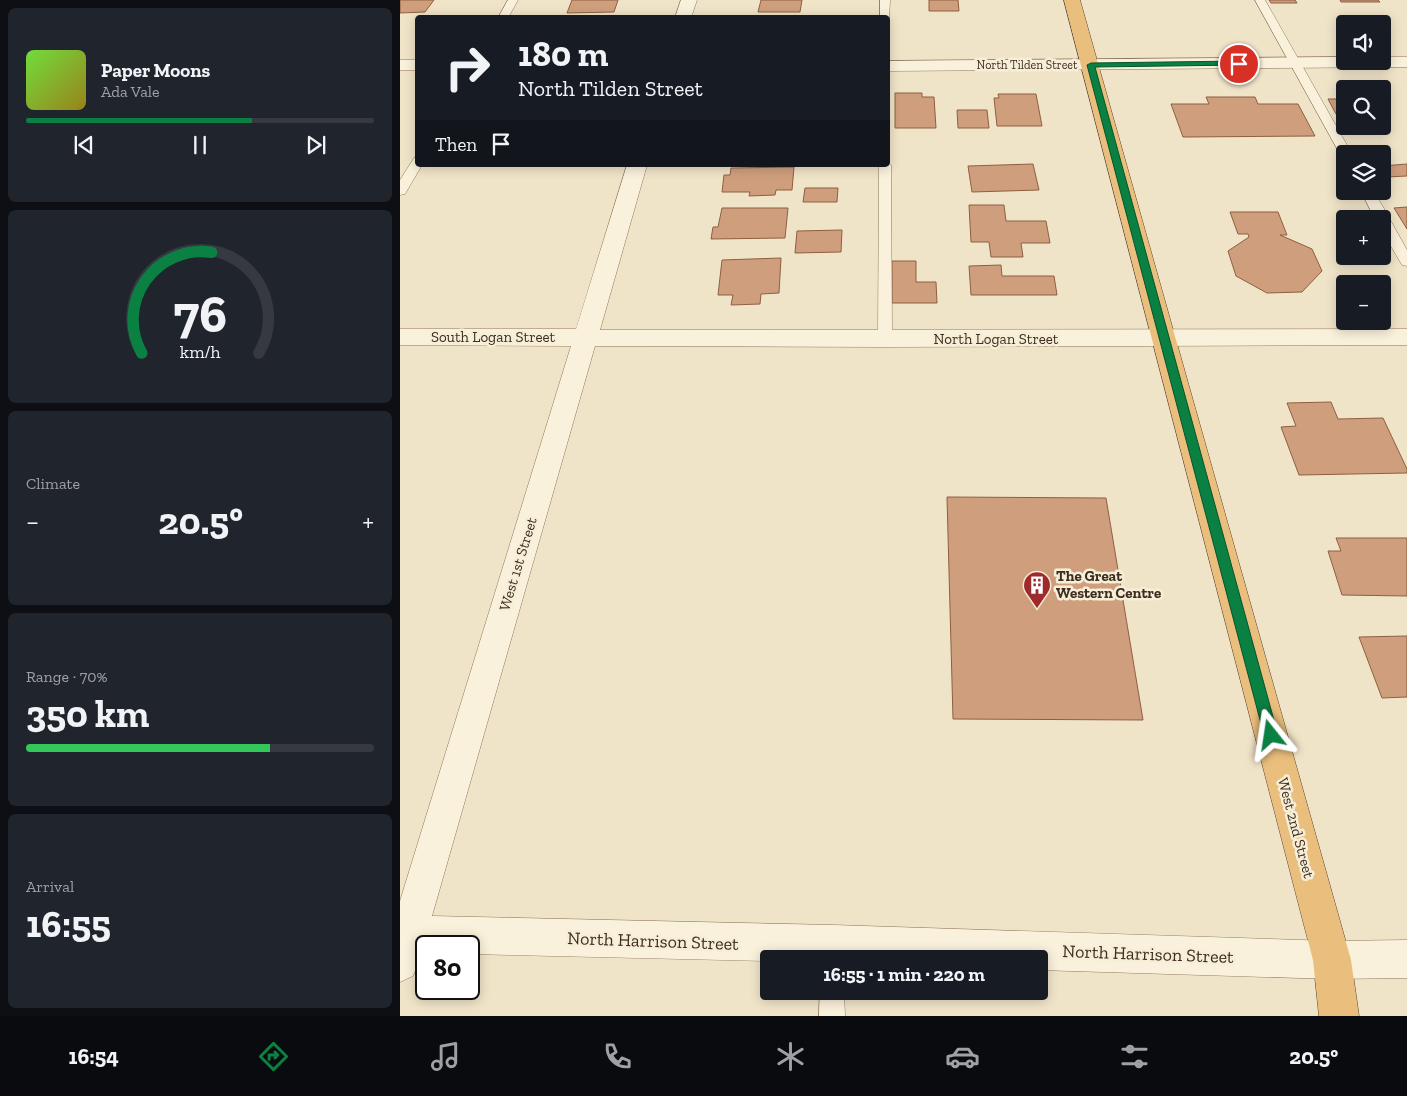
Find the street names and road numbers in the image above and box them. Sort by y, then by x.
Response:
street label: North Tilden Street [977,58,1078,72]
street label: South Logan Street [431,328,556,346]
street label: North Logan Street [934,330,1059,348]
street label: West 1st Street [495,515,541,613]
street label: West 2nd Street [1274,776,1318,881]
street label: North Harrison Street [567,927,739,955]
street label: North Harrison Street [1062,940,1234,968]

